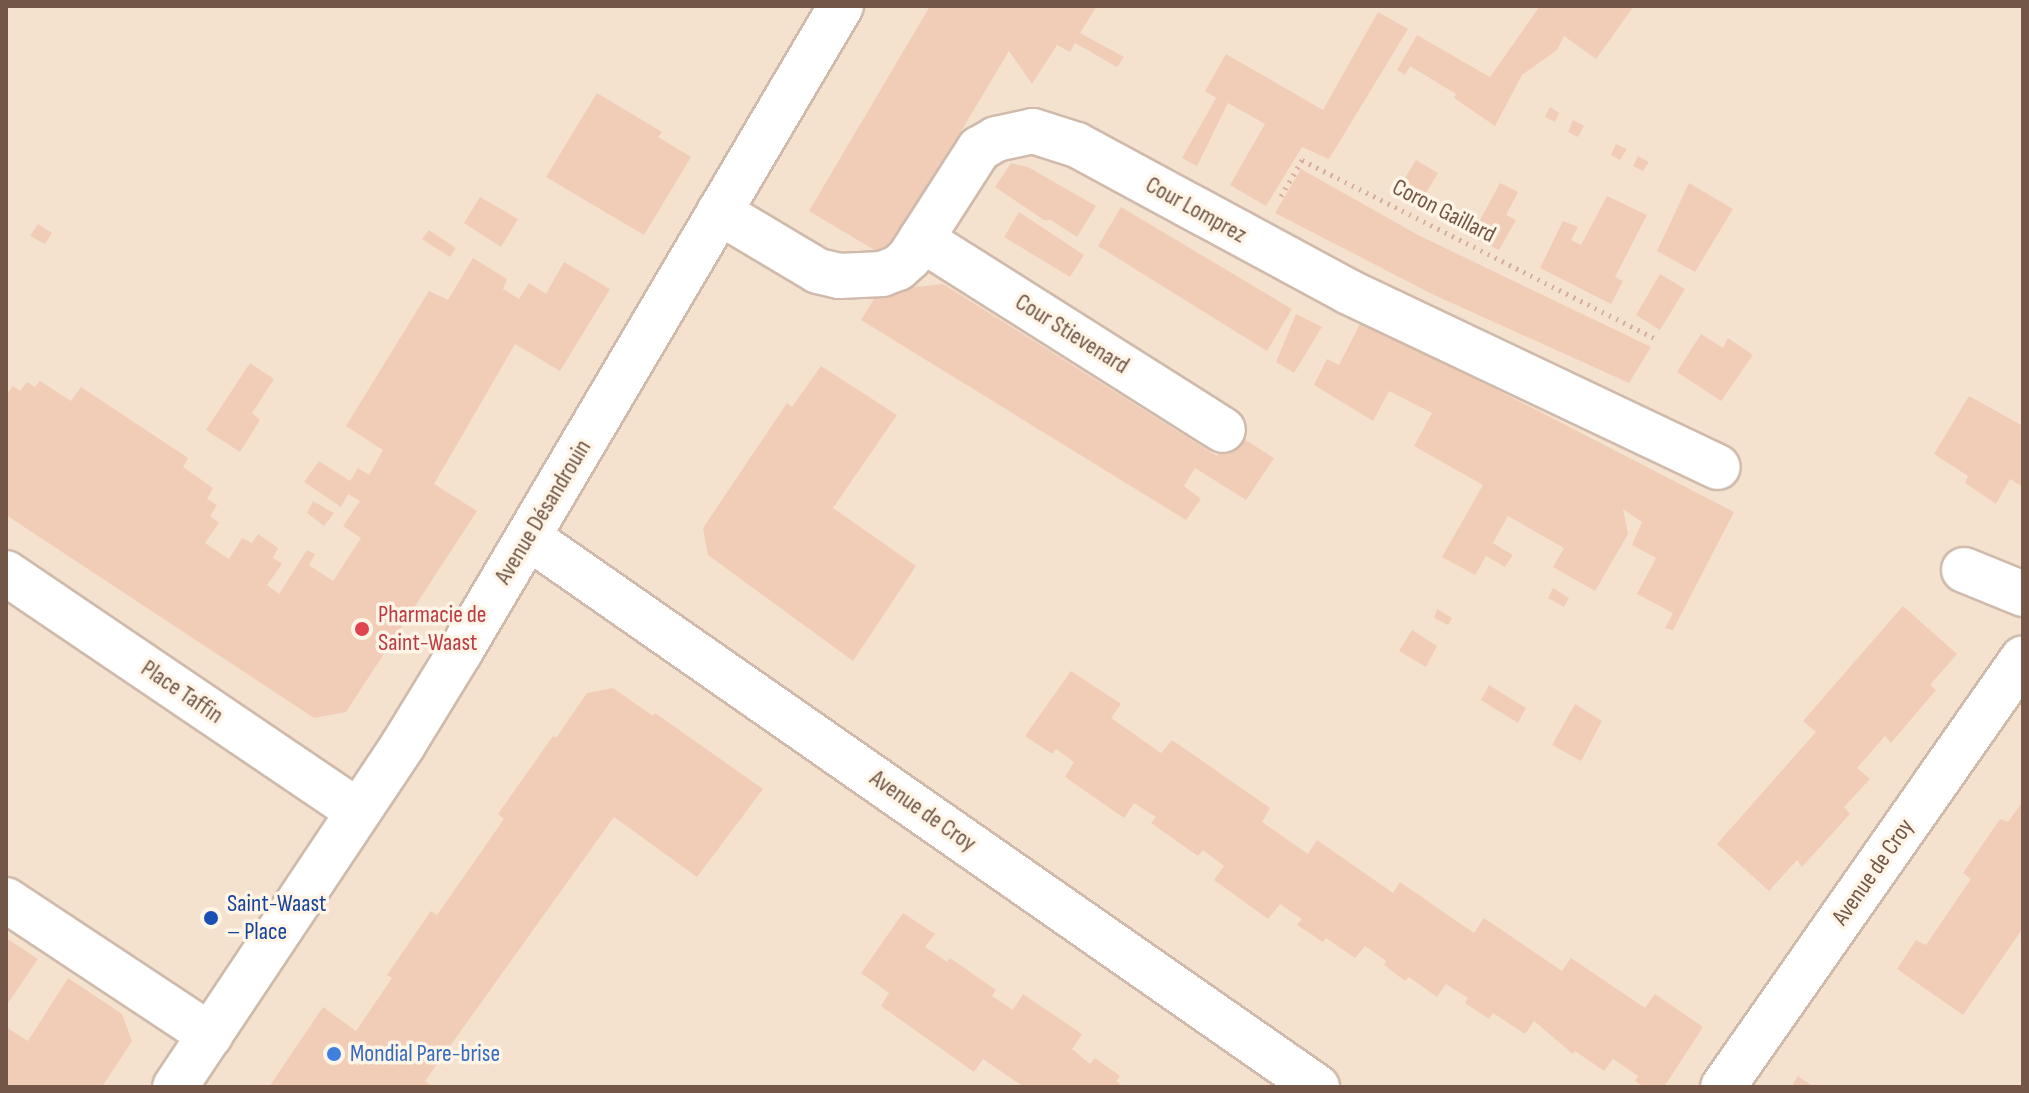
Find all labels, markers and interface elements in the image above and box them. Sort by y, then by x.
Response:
street label: Cour Lomprez [1141,171,1251,249]
street label: Coron Gaillard [1387,173,1501,249]
street label: Cour Stievenard [1010,288,1134,380]
street label: Avenue Désandrouin [489,435,597,589]
place label: Pharmacie de Saint-Waast [378,601,486,657]
marker: Pharmacie de Saint-Waast [353,620,371,638]
street label: Place Taffin [136,654,228,730]
street label: Avenue de Croy [864,764,982,858]
street label: Avenue de Croy [1826,813,1920,931]
place label: Saint-Waast – Place [227,890,326,946]
marker: Saint-Waast – Place [202,909,220,927]
place label: Mondial Pare-brise [350,1040,500,1068]
marker: Mondial Pare-brise [325,1045,343,1063]

